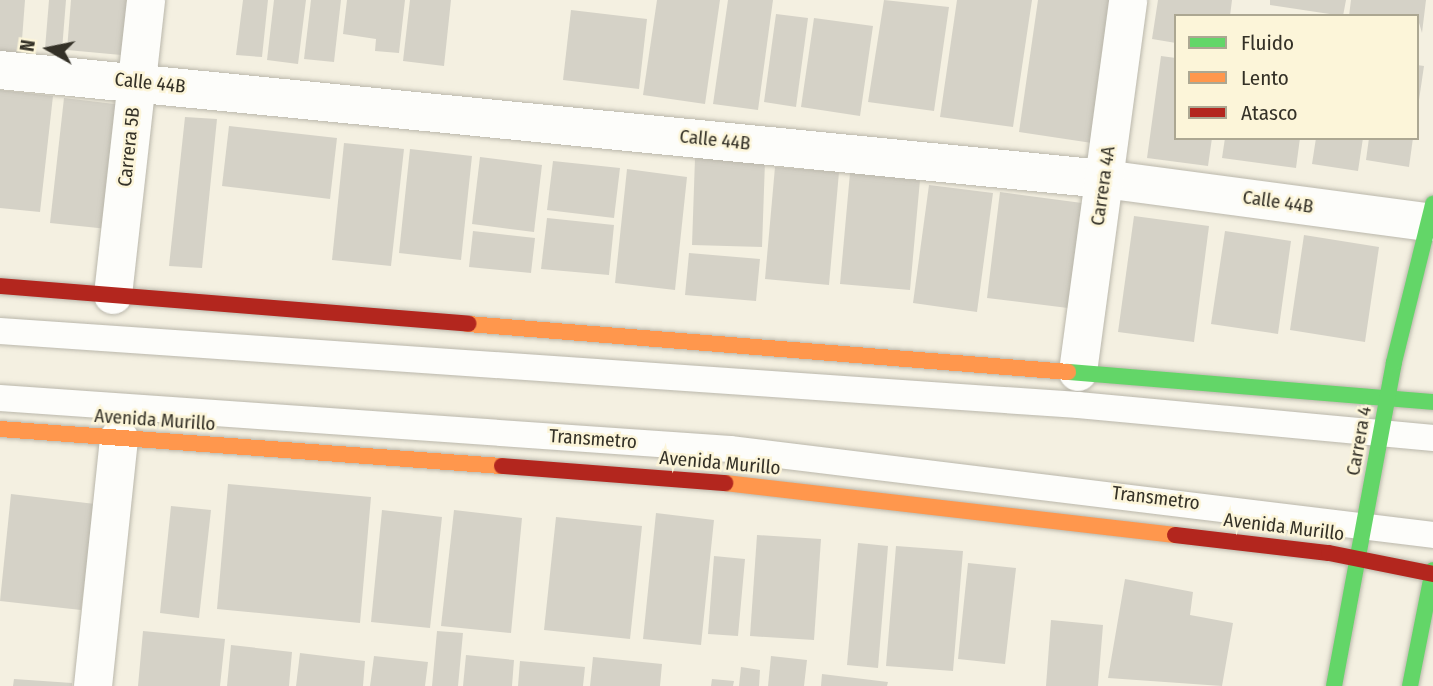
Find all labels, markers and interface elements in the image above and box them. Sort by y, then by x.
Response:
north arrow [14,14,84,84]
legend [1174,14,1419,140]
text: Fluido [1241,30,1294,56]
text: N [16,38,40,53]
text: Lento [1241,65,1289,91]
street label: Calle 44B [113,68,187,98]
text: Atasco [1241,100,1298,126]
street label: Carrera 5B [113,106,145,188]
street label: Calle 44B [678,125,752,155]
street label: Carrera 4A [1086,145,1120,227]
street label: Calle 44B [1241,186,1315,218]
street label: Avenida Murillo [94,404,216,436]
street label: Carrera 4 [1342,405,1376,477]
street label: Transmetro [548,425,638,453]
street label: Avenida Murillo [659,446,781,480]
street label: Transmetro [1111,481,1201,515]
street label: Avenida Murillo [1222,508,1346,546]

